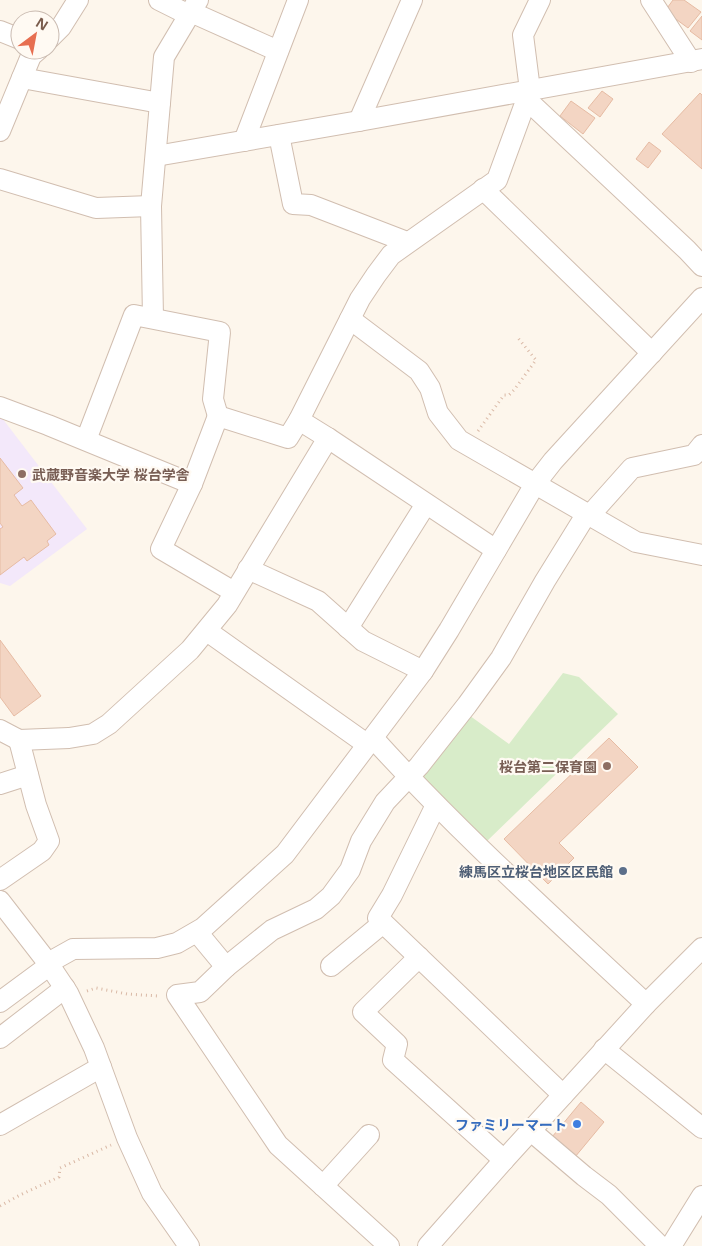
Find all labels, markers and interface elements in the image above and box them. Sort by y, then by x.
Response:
north arrow [10,10,60,60]
text: N [32,12,52,35]
place label: 武蔵野音楽大学 桜台学舎 [32,465,190,484]
marker: 武蔵野音楽大学 桜台学舎 [16,468,28,480]
place label: 桜台第二保育園 [499,757,597,776]
marker: 桜台第二保育園 [601,760,613,772]
place label: 練馬区立桜台地区区民館 [459,862,613,881]
marker: 練馬区立桜台地区区民館 [617,865,629,877]
place label: ファミリーマート [455,1115,567,1134]
marker: ファミリーマート [571,1118,583,1130]

